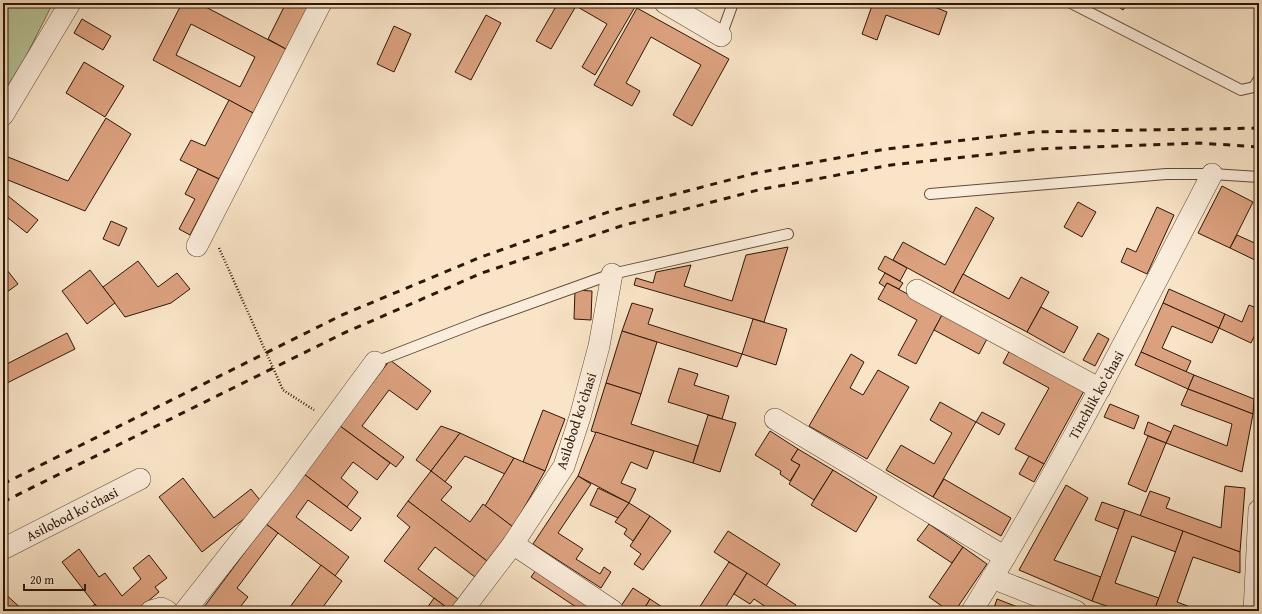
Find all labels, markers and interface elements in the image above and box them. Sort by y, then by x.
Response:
street label: Tinchlik koʻchasi [1063,347,1129,443]
street label: Asilobod koʻchasi [551,370,601,472]
street label: Asilobod koʻchasi [22,482,122,546]
scale bar [24,566,85,592]
text: 20 m [30,571,54,588]

